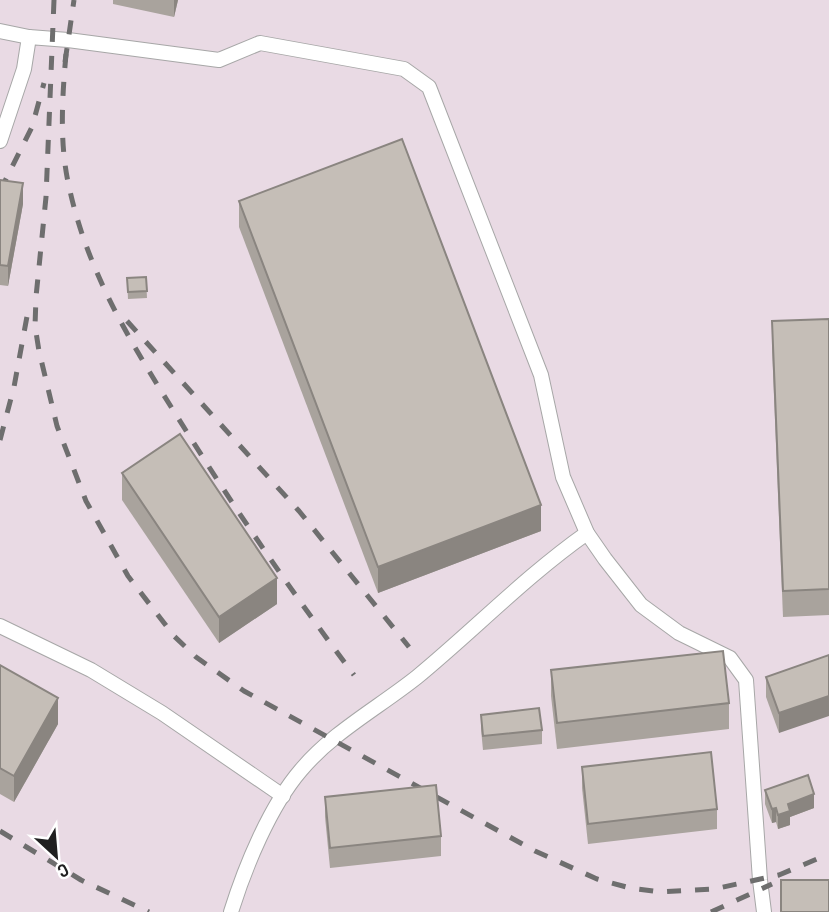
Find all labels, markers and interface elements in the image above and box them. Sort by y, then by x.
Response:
north arrow [21,821,91,891]
text: С [53,857,72,883]

